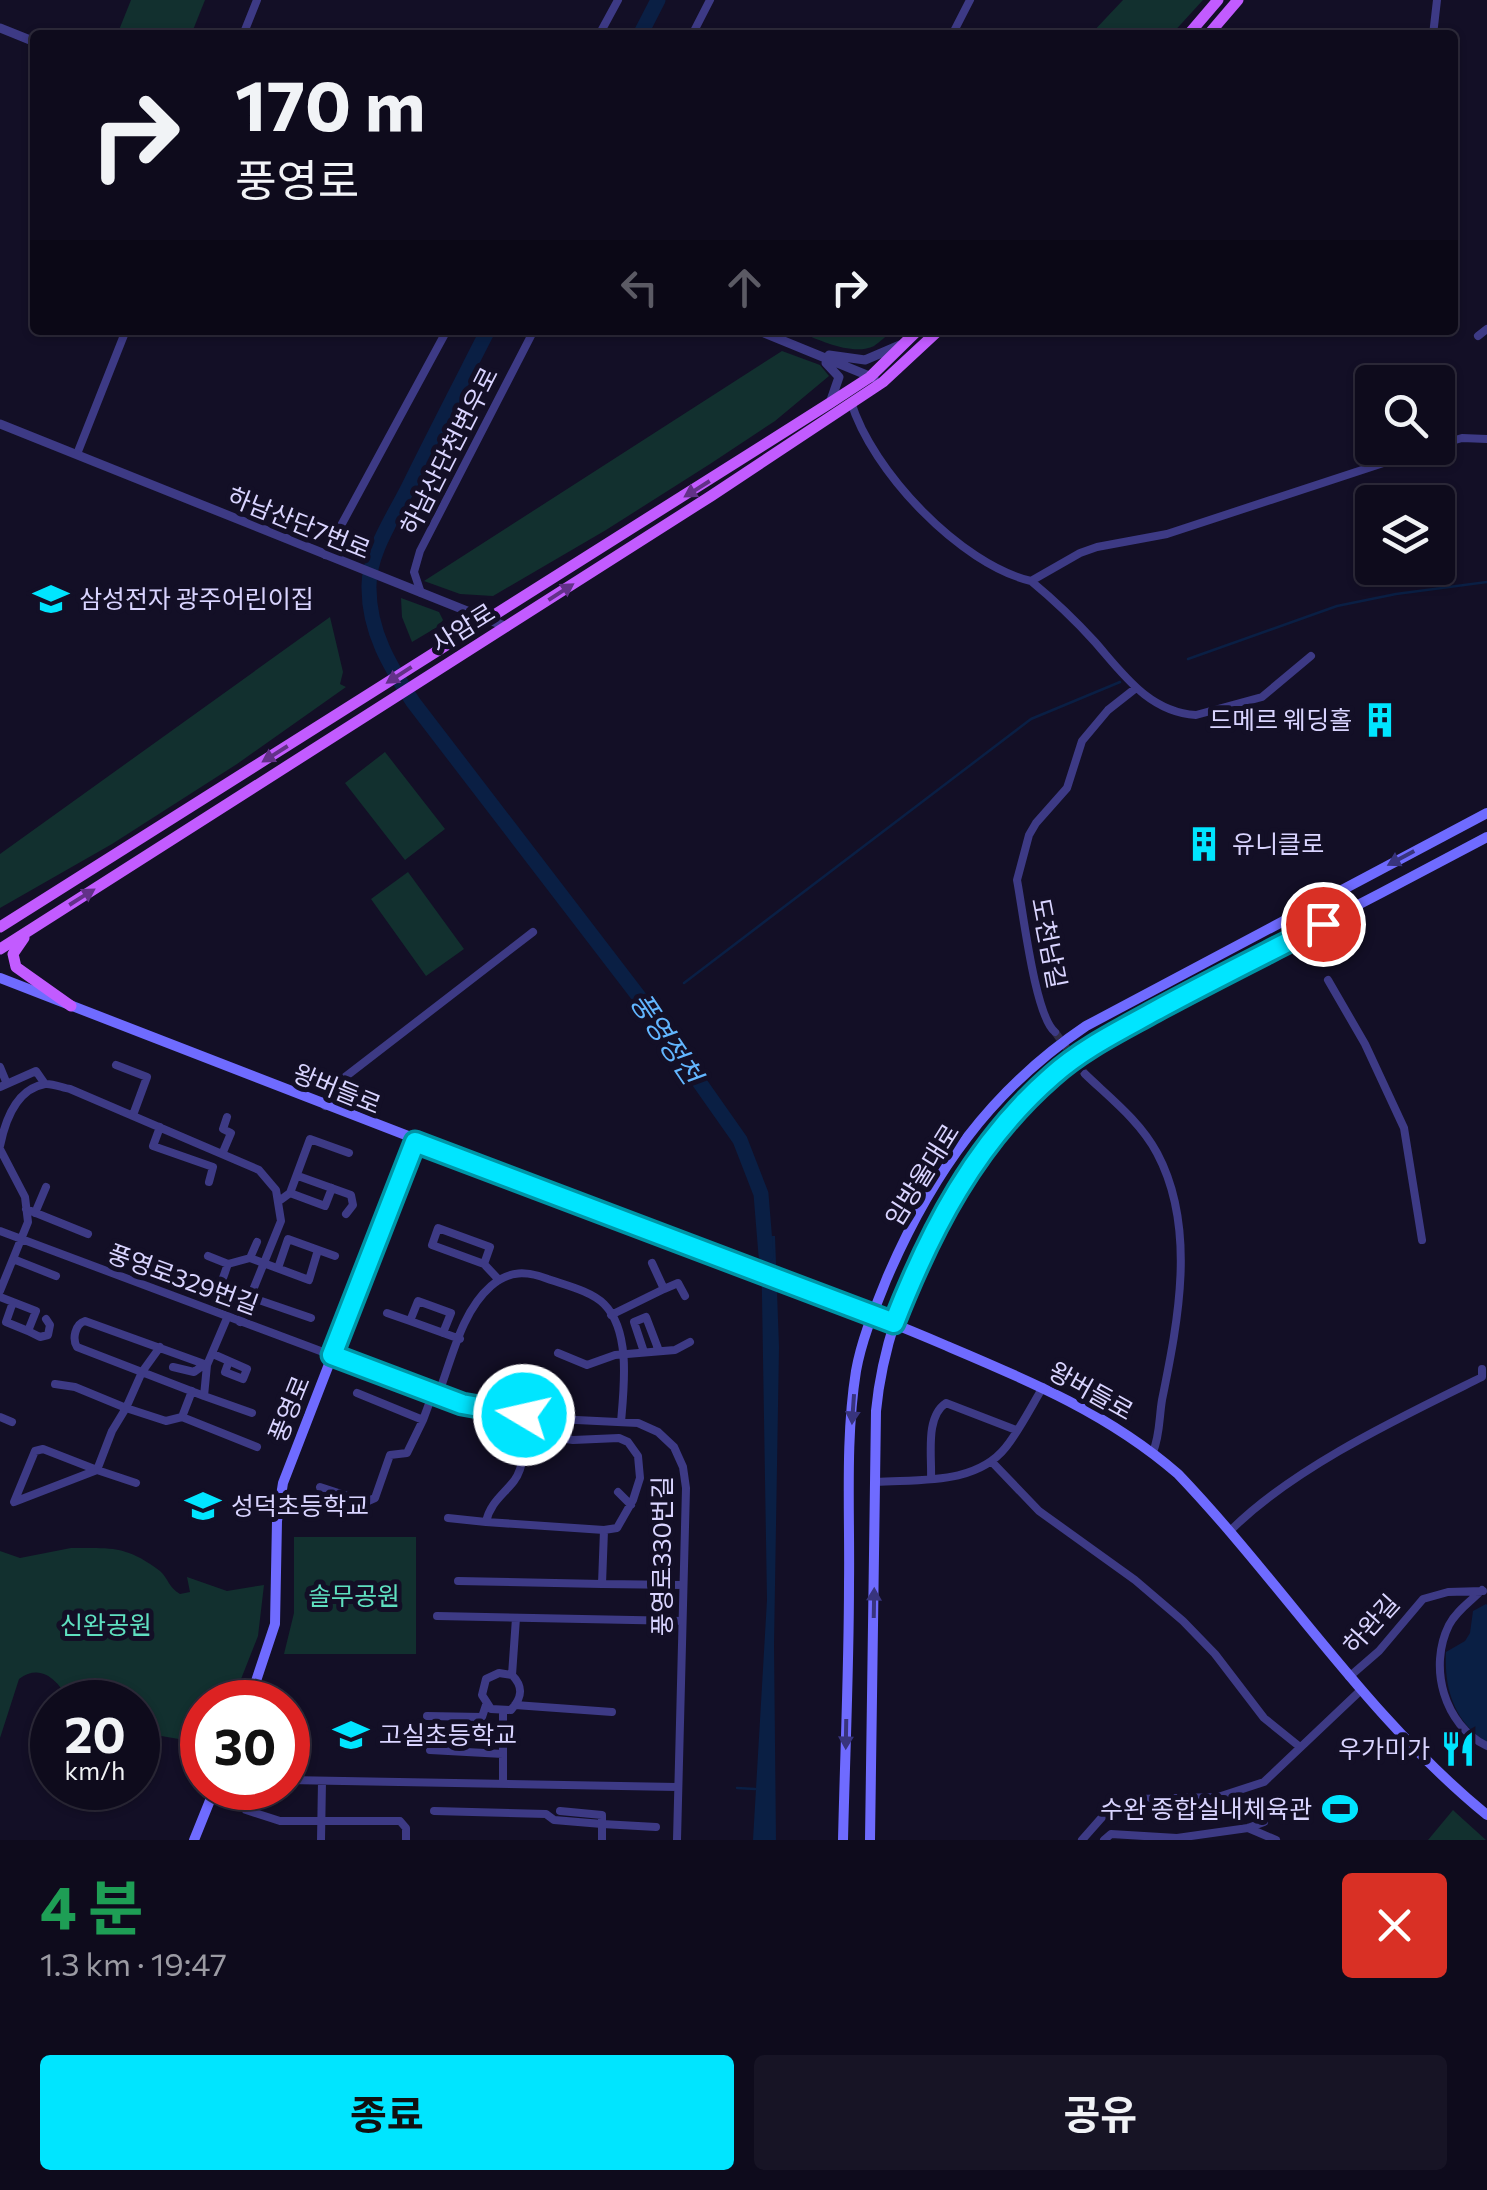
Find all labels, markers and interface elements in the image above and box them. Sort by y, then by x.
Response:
text: 170 m [235,60,426,145]
icon: right [70,70,200,200]
text: 풍영로 [235,151,359,206]
icon: left [612,260,667,315]
icon: ahead [717,260,772,315]
icon: right [822,260,877,315]
street label: 하남산단천변우로 [393,362,503,539]
map controls [1355,365,1455,585]
button: search [1355,365,1455,465]
one-way arrow [683,479,711,497]
street label: 하남산단7번로 [224,480,375,564]
button: layers [1355,485,1455,585]
school or university icon: 삼성전자 광주어린이집 [32,580,70,618]
place label: 삼성전자 광주어린이집 [79,583,314,613]
one-way arrow [547,584,575,602]
street label: 사암로 [425,596,500,658]
one-way arrow [385,665,413,683]
building icon: 드메르 웨딩홀 [1361,701,1399,739]
place label: 드메르 웨딩홀 [1209,704,1352,734]
one-way arrow [262,744,289,762]
building icon: 유니클로 [1185,825,1223,863]
place label: 유니클로 [1232,828,1324,858]
one-way arrow [1386,849,1415,866]
pin [1281,882,1366,967]
one-way arrow [69,888,96,907]
street label: 도천남길 [1026,895,1073,991]
icon: arrive [1296,897,1351,952]
water label: 풍영정천 [624,985,712,1092]
street label: 왕버들로 [289,1057,386,1119]
street label: 임방울대로 [878,1118,964,1231]
street label: 풍영로329번길 [104,1237,263,1319]
street label: 왕버들로 [1044,1355,1139,1426]
position arrow [472,1363,576,1467]
street label: 풍영로 [261,1371,315,1446]
one-way arrow [844,1394,860,1426]
street label: 풍영로330번길 [646,1476,676,1636]
school or university icon: 성덕초등학교 [184,1487,222,1525]
place label: 성덕초등학교 [231,1490,369,1520]
park label: 솔무공원 [308,1580,400,1610]
one-way arrow [866,1586,882,1618]
street label: 하완길 [1336,1588,1404,1659]
park label: 신완공원 [60,1609,152,1639]
speed limit sign: 30 [180,1680,310,1810]
text: 20 [64,1702,126,1763]
school or university icon: 고실초등학교 [332,1716,370,1754]
place label: 고실초등학교 [379,1719,517,1749]
one-way arrow [837,1719,853,1751]
restaurant icon: 우가미가 [1439,1730,1477,1768]
place label: 우가미가 [1338,1733,1430,1763]
text: km/h [65,1755,125,1785]
sports icon: 수완 종합실내체육관 [1321,1790,1359,1828]
place label: 수완 종합실내체육관 [1100,1793,1312,1823]
text: 4 분 [40,1869,143,1942]
button: close [1342,1873,1447,1978]
text: 1.3 km · 19:47 [40,1943,227,1983]
button: 종료 [40,2055,734,2170]
button: 공유 [754,2055,1447,2170]

